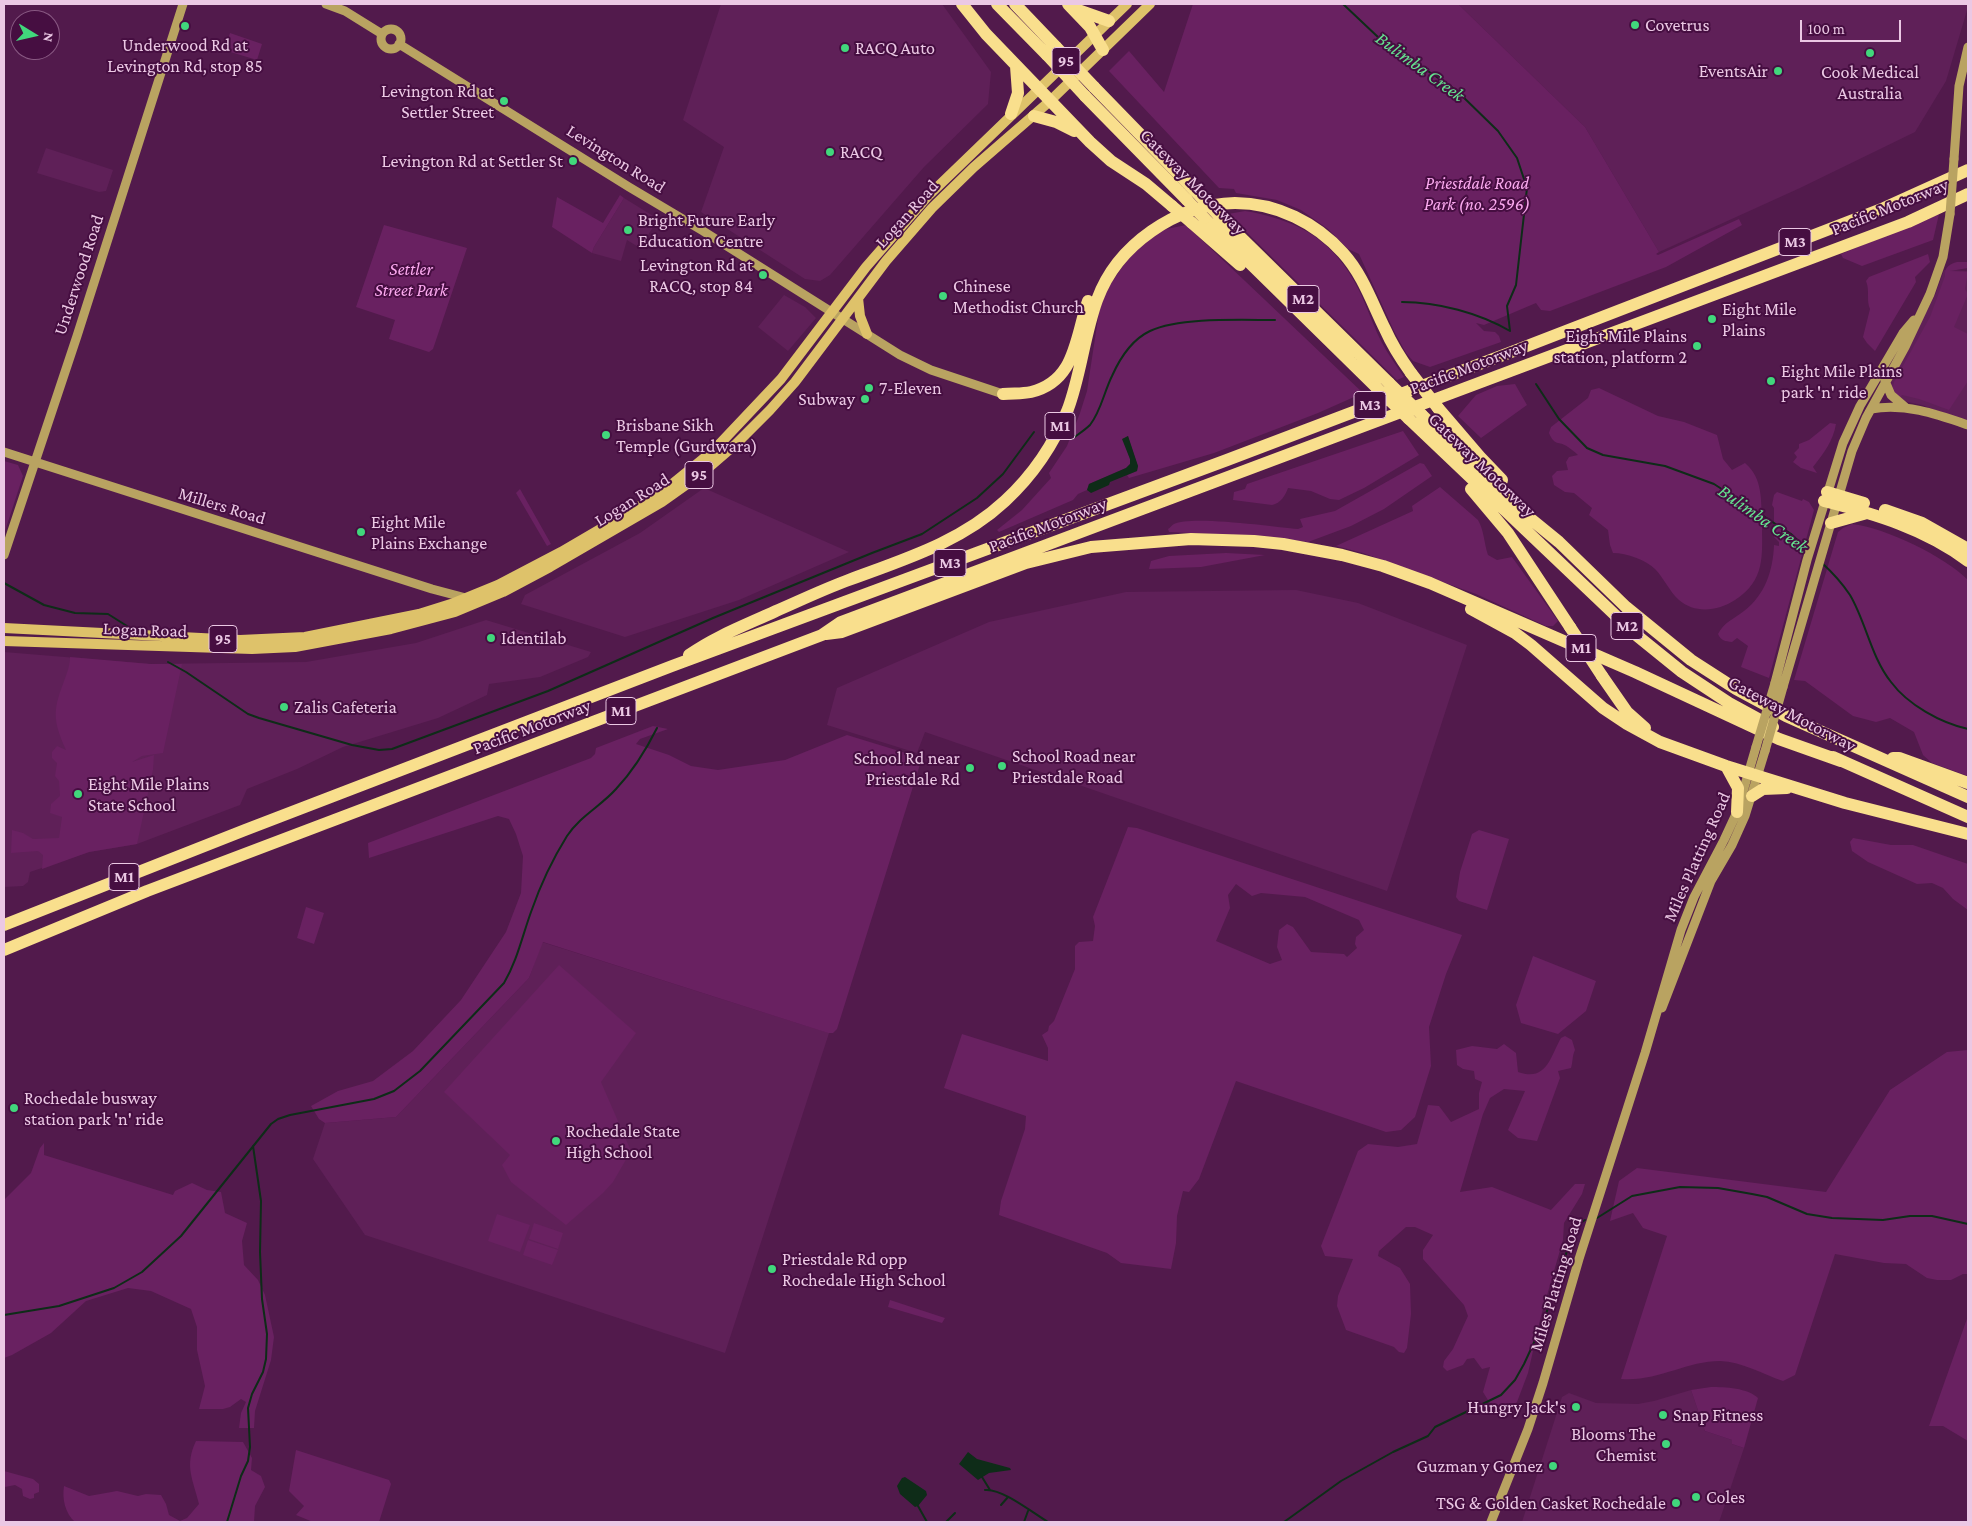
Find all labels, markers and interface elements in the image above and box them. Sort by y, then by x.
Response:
north arrow [10,10,60,60]
scale bar [1802,10,1903,42]
place label: Covetrus [1645,14,1709,36]
marker: Covetrus [1629,19,1641,31]
marker: Underwood Rd at Levington Rd, stop 85 [179,20,191,32]
text: 100 m [1808,21,1845,37]
water label: Bulimba Creek [1371,27,1469,107]
text: N [40,31,57,43]
place label: Underwood Rd at Levington Rd, stop 85 [107,34,263,76]
place label: RACQ Auto [855,37,935,59]
marker: RACQ Auto [839,42,851,54]
marker: Cook Medical Australia [1864,47,1876,59]
road number: 95 [1052,48,1080,74]
place label: EventsAir [1699,60,1768,82]
place label: Cook Medical Australia [1821,61,1919,104]
marker: EventsAir [1772,65,1784,77]
place label: Levington Rd at Settler Street [381,80,494,122]
marker: Levington Rd at Settler Street [498,95,510,107]
street label: Levington Road [563,120,669,198]
street label: Gateway Motorway [1135,124,1251,240]
place label: RACQ [840,141,882,163]
marker: RACQ [824,146,836,158]
place label: Levington Rd at Settler St [382,150,563,172]
marker: Levington Rd at Settler St [567,155,579,167]
park label: Priestdale Road Park (no. 2596) [1424,172,1530,214]
street label: Pacific Motorway [1828,174,1952,240]
street label: Logan Road [871,175,943,253]
place label: Bright Future Early Education Centre [638,209,775,252]
street label: Underwood Road [49,212,109,338]
marker: Bright Future Early Education Centre [622,224,634,236]
road number: M3 [1779,228,1811,256]
place label: Levington Rd at RACQ, stop 84 [640,254,753,296]
park label: Settler Street Park [374,258,448,300]
marker: Levington Rd at RACQ, stop 84 [757,269,769,281]
place label: Chinese Methodist Church [953,275,1084,318]
road number: M2 [1287,286,1319,312]
marker: Chinese Methodist Church [937,290,949,302]
place label: Eight Mile Plains [1722,298,1796,340]
marker: Eight Mile Plains [1706,313,1718,325]
place label: Eight Mile Plains station, platform 2 [1554,325,1687,368]
street label: Pacific Motorway [1407,335,1531,399]
marker: Eight Mile Plains station, platform 2 [1691,340,1703,352]
place label: Eight Mile Plains park 'n' ride [1781,360,1902,402]
marker: Eight Mile Plains park 'n' ride [1765,375,1777,387]
place label: 7-Eleven [879,377,942,399]
marker: 7-Eleven [863,382,875,394]
place label: Subway [798,388,855,410]
road number: M3 [1354,392,1386,418]
marker: Subway [859,393,871,405]
street label: Gateway Motorway [1424,408,1540,522]
road number: M1 [1045,412,1075,440]
place label: Brisbane Sikh Temple (Gurdwara) [616,414,758,456]
marker: Brisbane Sikh Temple (Gurdwara) [600,429,612,441]
road number: 95 [685,462,713,488]
street label: Logan Road [590,468,674,532]
water label: Bulimba Creek [1714,480,1812,558]
street label: Millers Road [176,482,268,530]
street label: Pacific Motorway [986,493,1110,557]
place label: Eight Mile Plains Exchange [371,511,487,554]
marker: Eight Mile Plains Exchange [355,526,367,538]
road number: M3 [934,550,966,576]
road number: M2 [1611,612,1643,640]
street label: Logan Road [102,618,188,642]
road number: 95 [209,626,237,652]
place label: Identilab [501,627,566,649]
marker: Identilab [485,632,497,644]
road number: M1 [1566,634,1596,661]
street label: Gateway Motorway [1725,671,1859,757]
street label: Pacific Motorway [470,695,594,759]
place label: Zalis Cafeteria [294,696,397,718]
road number: M1 [606,698,636,724]
marker: Zalis Cafeteria [278,701,290,713]
place label: School Road near Priestdale Road [1012,745,1136,788]
place label: School Rd near Priestdale Rd [854,747,960,790]
marker: School Road near Priestdale Road [996,760,1008,772]
marker: School Rd near Priestdale Rd [964,762,976,774]
place label: Eight Mile Plains State School [88,773,209,816]
marker: Eight Mile Plains State School [72,788,84,800]
street label: Miles Platting Road [1659,789,1735,925]
road number: M1 [109,864,139,890]
place label: Rochedale busway station park 'n' ride [24,1087,164,1130]
marker: Rochedale busway station park 'n' ride [8,1102,20,1114]
place label: Rochedale State High School [566,1120,680,1162]
marker: Rochedale State High School [550,1135,562,1147]
street label: Miles Platting Road [1525,1214,1587,1354]
place label: Priestdale Rd opp Rochedale High School [782,1248,946,1290]
marker: Priestdale Rd opp Rochedale High School [766,1263,778,1275]
place label: Hungry Jack's [1467,1396,1566,1418]
marker: Hungry Jack's [1570,1401,1582,1413]
place label: Snap Fitness [1673,1404,1763,1426]
marker: Snap Fitness [1657,1409,1669,1421]
place label: Blooms The Chemist [1571,1423,1656,1466]
marker: Blooms The Chemist [1660,1438,1672,1450]
place label: Guzman y Gomez [1417,1455,1543,1477]
marker: Guzman y Gomez [1547,1460,1559,1472]
place label: Coles [1706,1486,1745,1508]
marker: Coles [1690,1491,1702,1503]
place label: TSG & Golden Casket Rochedale [1436,1492,1666,1514]
marker: TSG & Golden Casket Rochedale [1670,1497,1682,1509]

